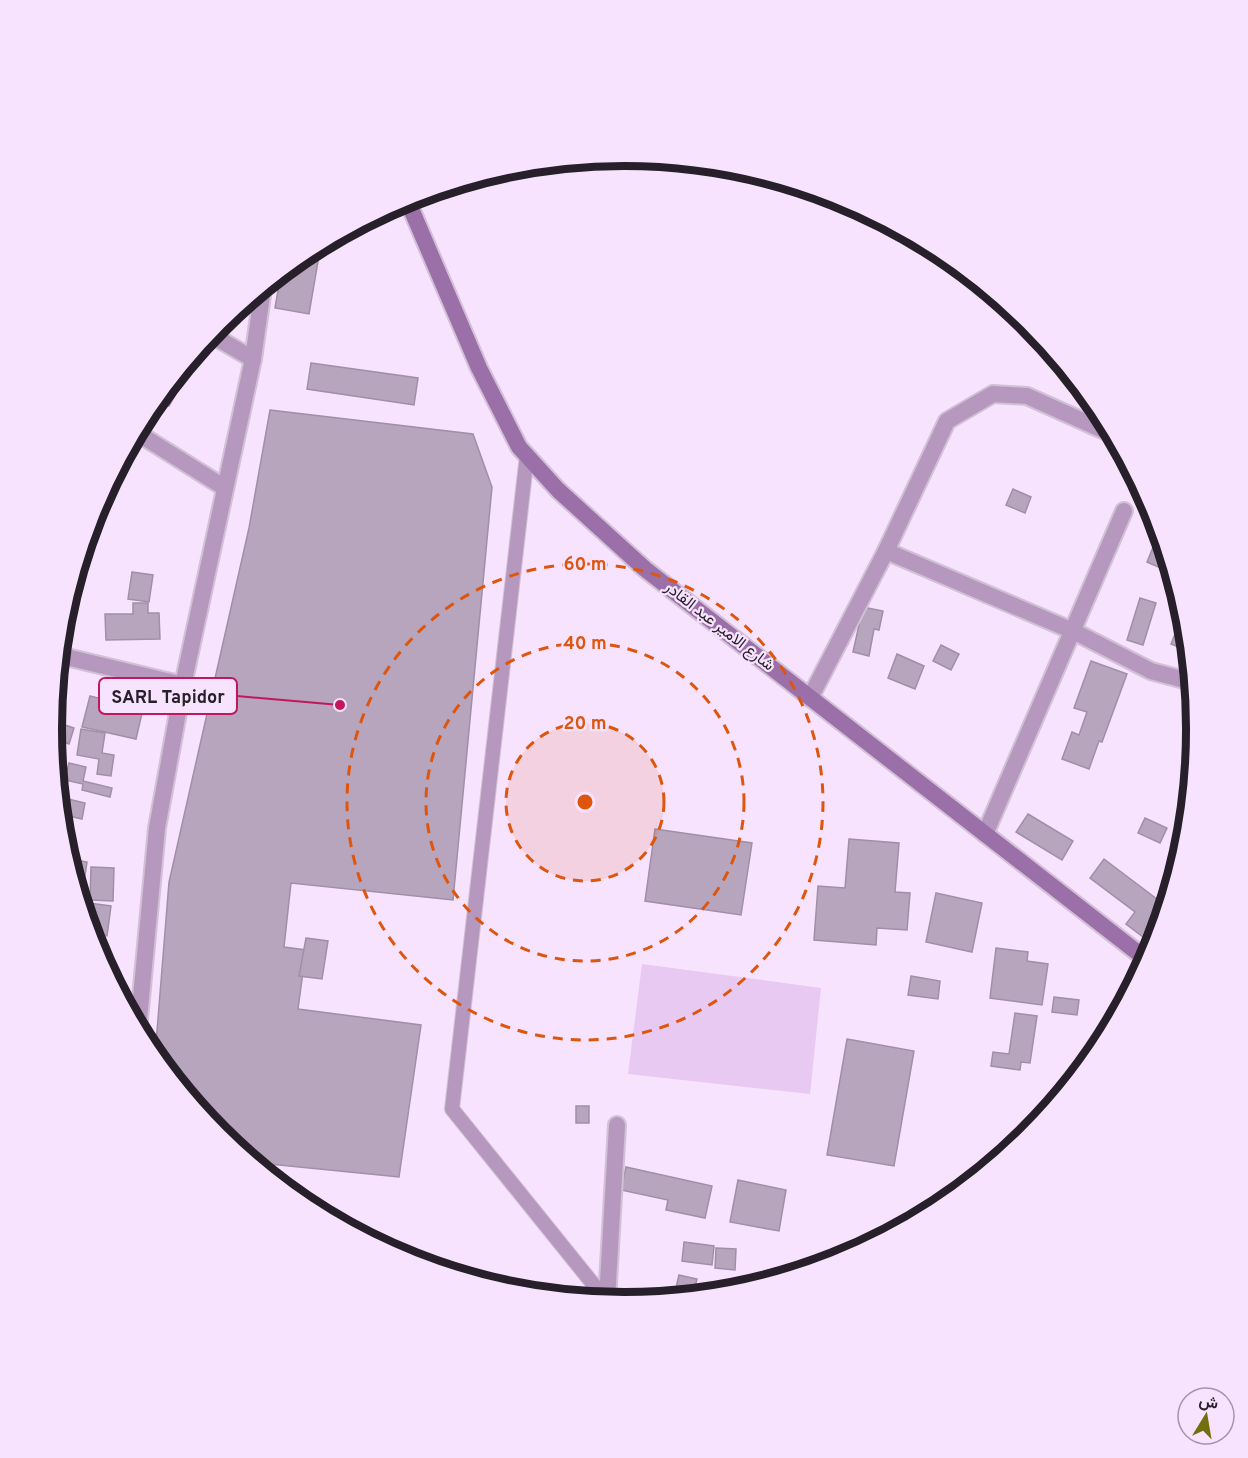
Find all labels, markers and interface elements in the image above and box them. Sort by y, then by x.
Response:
text: 60 m [563,554,607,577]
street label: شارع الامير عبد القادر [660,577,778,676]
text: 40 m [563,633,607,656]
callout: SARL Tapidor [99,678,237,714]
text: SARL Tapidor [111,687,225,710]
text: 20 m [563,713,607,736]
centre of rings [575,792,595,812]
north arrow [1176,1386,1236,1446]
text: ش [1197,1392,1220,1415]

